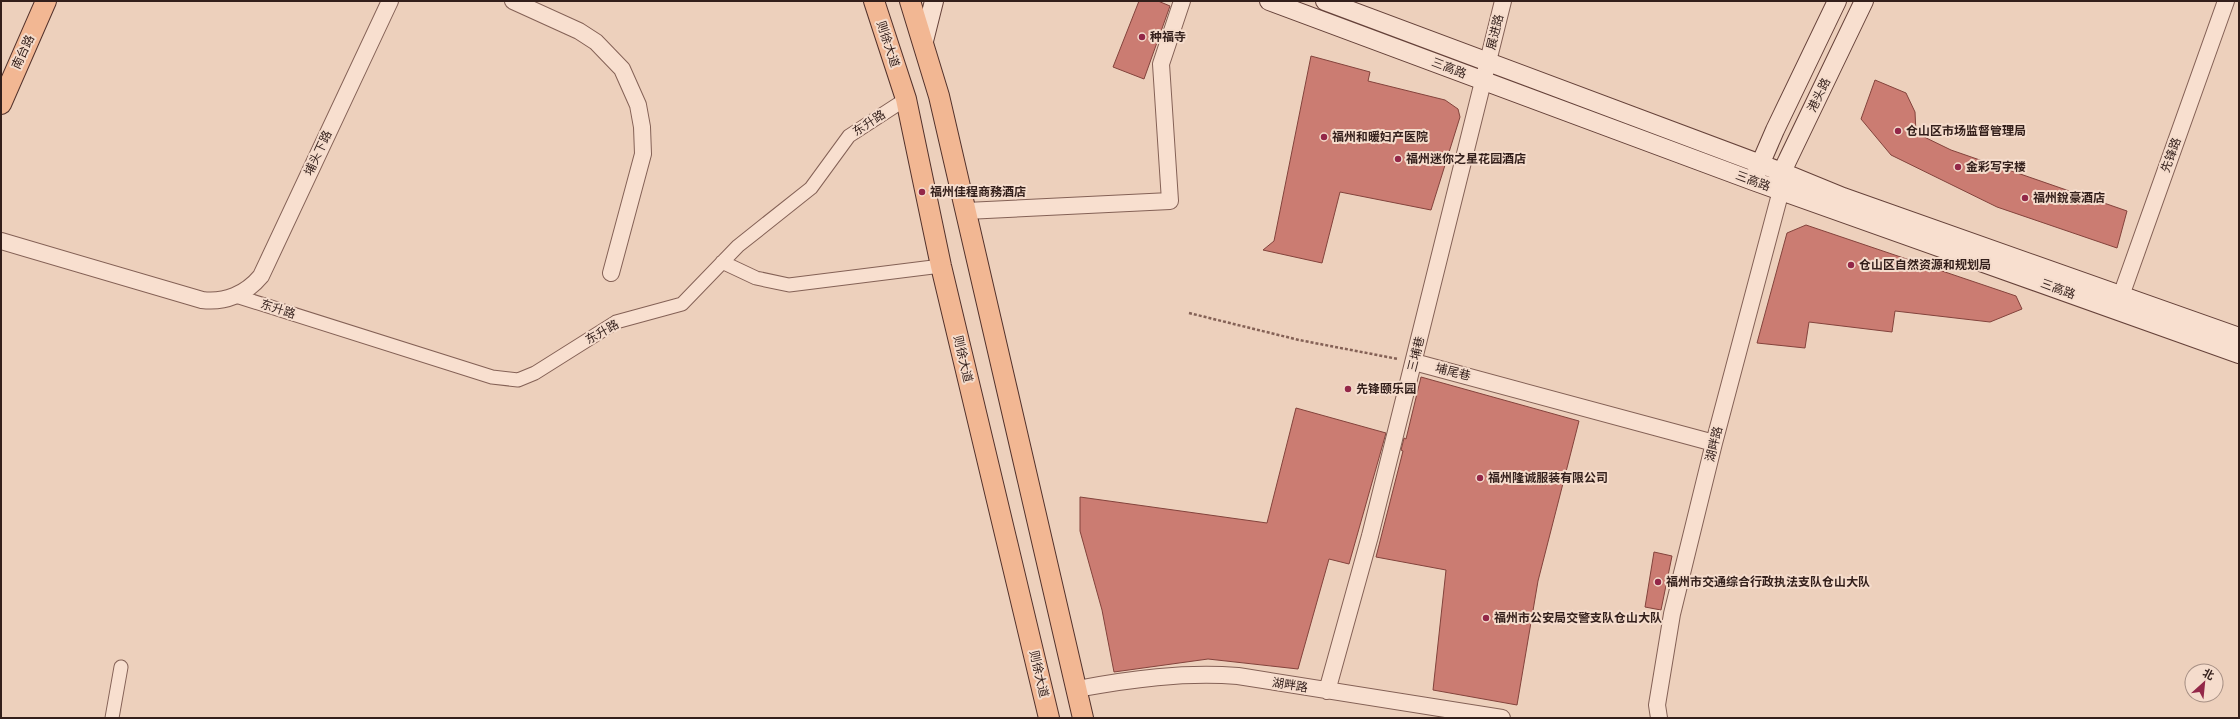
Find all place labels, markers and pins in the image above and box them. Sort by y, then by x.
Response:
place label: 种福寺 [1150,30,1186,44]
marker: 种福寺 [1137,32,1147,42]
place label: 仓山区市场监督管理局 [1906,124,2026,138]
marker: 仓山区市场监督管理局 [1893,126,1903,136]
place label: 福州和暖妇产医院 [1332,130,1428,144]
marker: 福州和暖妇产医院 [1319,132,1329,142]
place label: 福州迷你之星花园酒店 [1406,152,1526,166]
marker: 福州迷你之星花园酒店 [1393,154,1403,164]
place label: 金彩写字楼 [1966,160,2026,174]
marker: 金彩写字楼 [1953,162,1963,172]
place label: 福州佳程商務酒店 [930,185,1026,199]
marker: 福州佳程商務酒店 [917,187,927,197]
place label: 福州銳豪酒店 [2033,191,2105,205]
marker: 福州銳豪酒店 [2020,193,2030,203]
place label: 仓山区自然资源和规划局 [1859,258,1991,272]
marker: 仓山区自然资源和规划局 [1846,260,1856,270]
place label: 先锋颐乐园 [1356,382,1416,396]
marker: 先锋颐乐园 [1343,384,1353,394]
place label: 福州隆诚服装有限公司 [1488,471,1608,485]
marker: 福州隆诚服装有限公司 [1475,473,1485,483]
place label: 福州市交通综合行政执法支队仓山大队 [1666,575,1870,589]
marker: 福州市交通综合行政执法支队仓山大队 [1653,577,1663,587]
place label: 福州市公安局交警支队仓山大队 [1494,611,1662,625]
marker: 福州市公安局交警支队仓山大队 [1481,613,1491,623]

